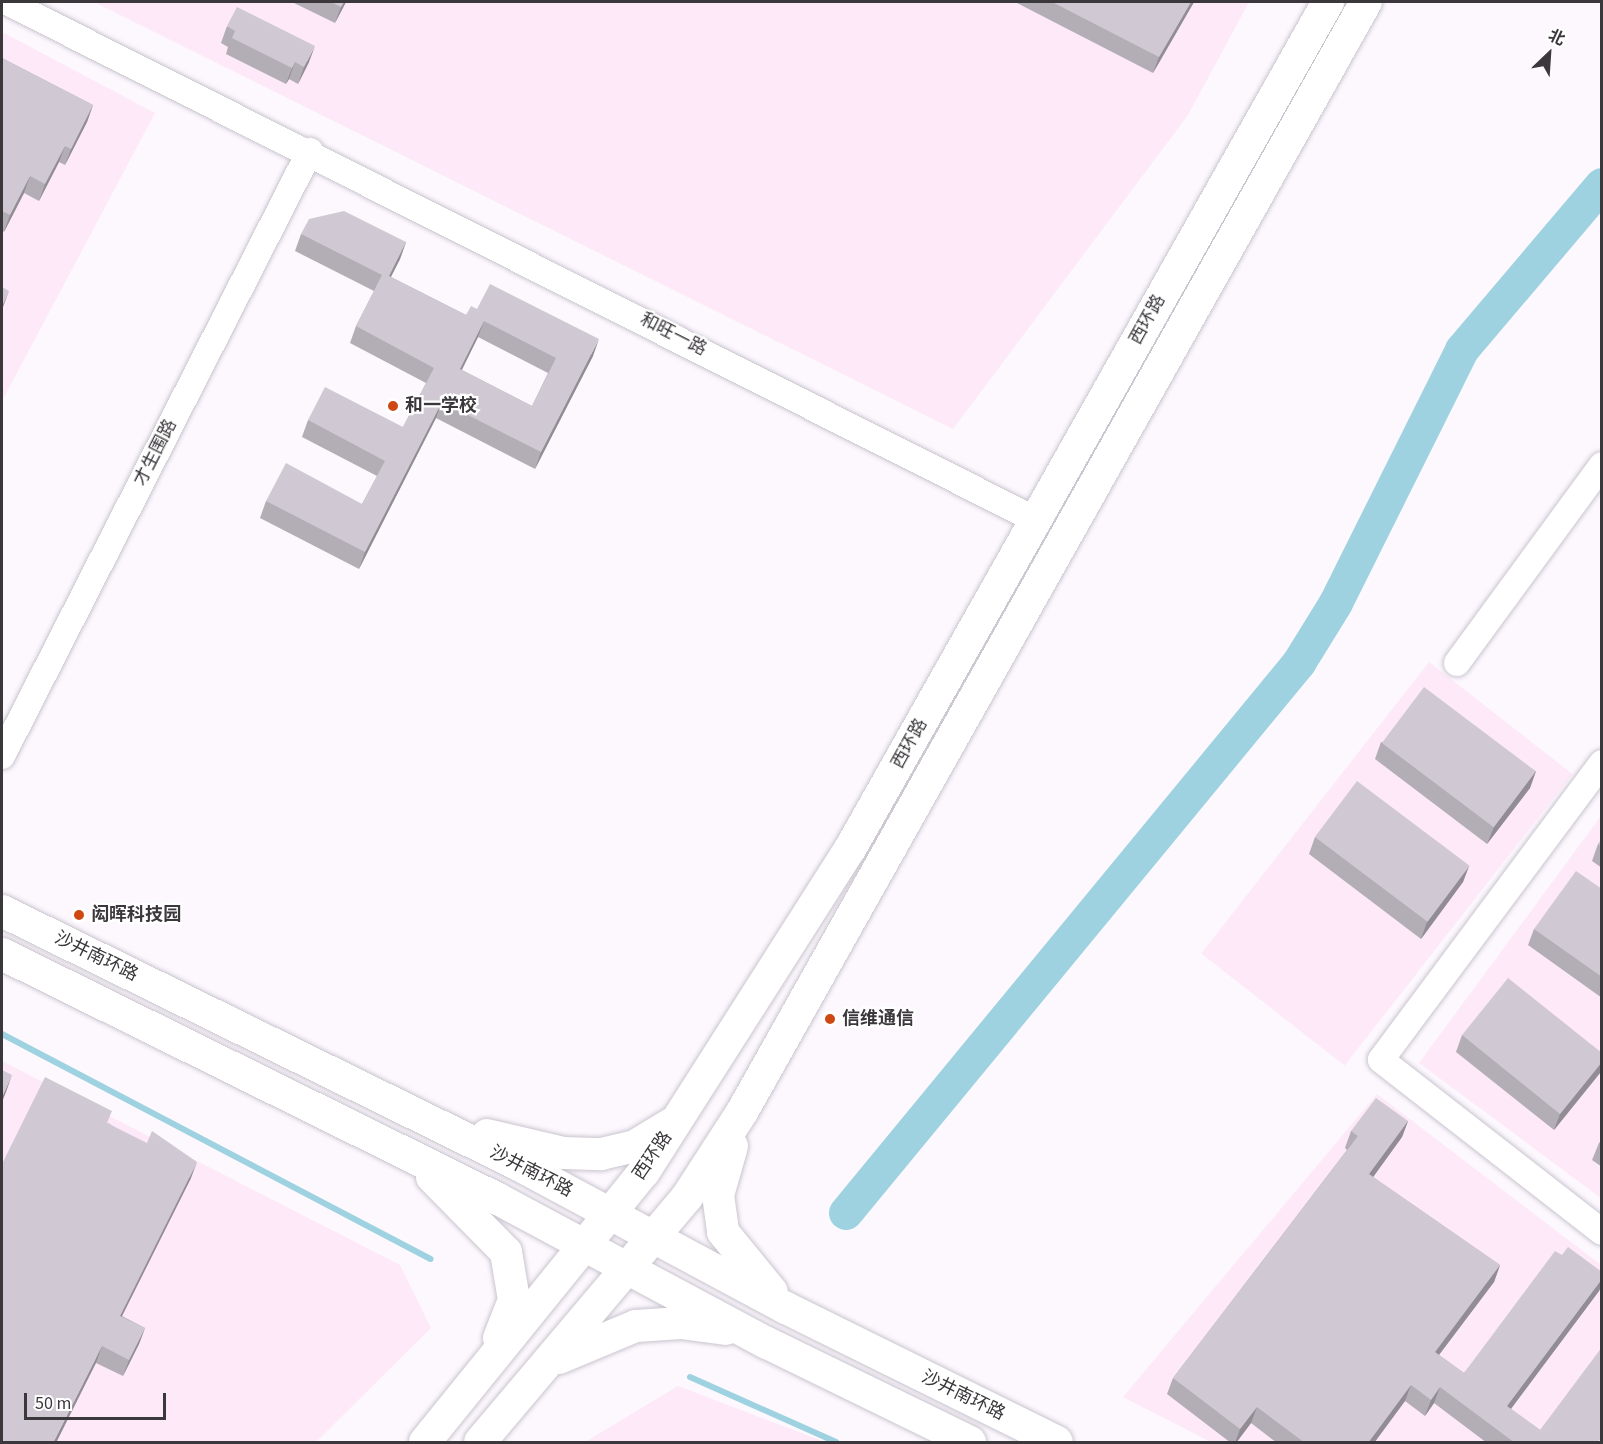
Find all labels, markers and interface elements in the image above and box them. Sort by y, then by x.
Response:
north arrow [1519,24,1579,84]
text: 北 [1545,24,1569,51]
street label: 西环路 [1125,291,1171,349]
street label: 和旺一路 [636,309,710,361]
place label: 和一学校 [405,395,477,417]
marker: 和一学校 [386,399,400,413]
street label: 才生围路 [130,416,182,490]
street label: 西环路 [887,715,933,773]
place label: 闳晖科技园 [91,904,181,926]
marker: 闳晖科技园 [72,908,86,922]
street label: 沙井南环路 [51,928,141,986]
place label: 信维通信 [842,1008,914,1030]
marker: 信维通信 [823,1012,837,1026]
street label: 西环路 [629,1128,677,1184]
street label: 沙井南环路 [486,1142,576,1202]
street label: 沙井南环路 [918,1367,1008,1425]
scale bar [27,1381,170,1419]
text: 50 m [35,1391,71,1416]

